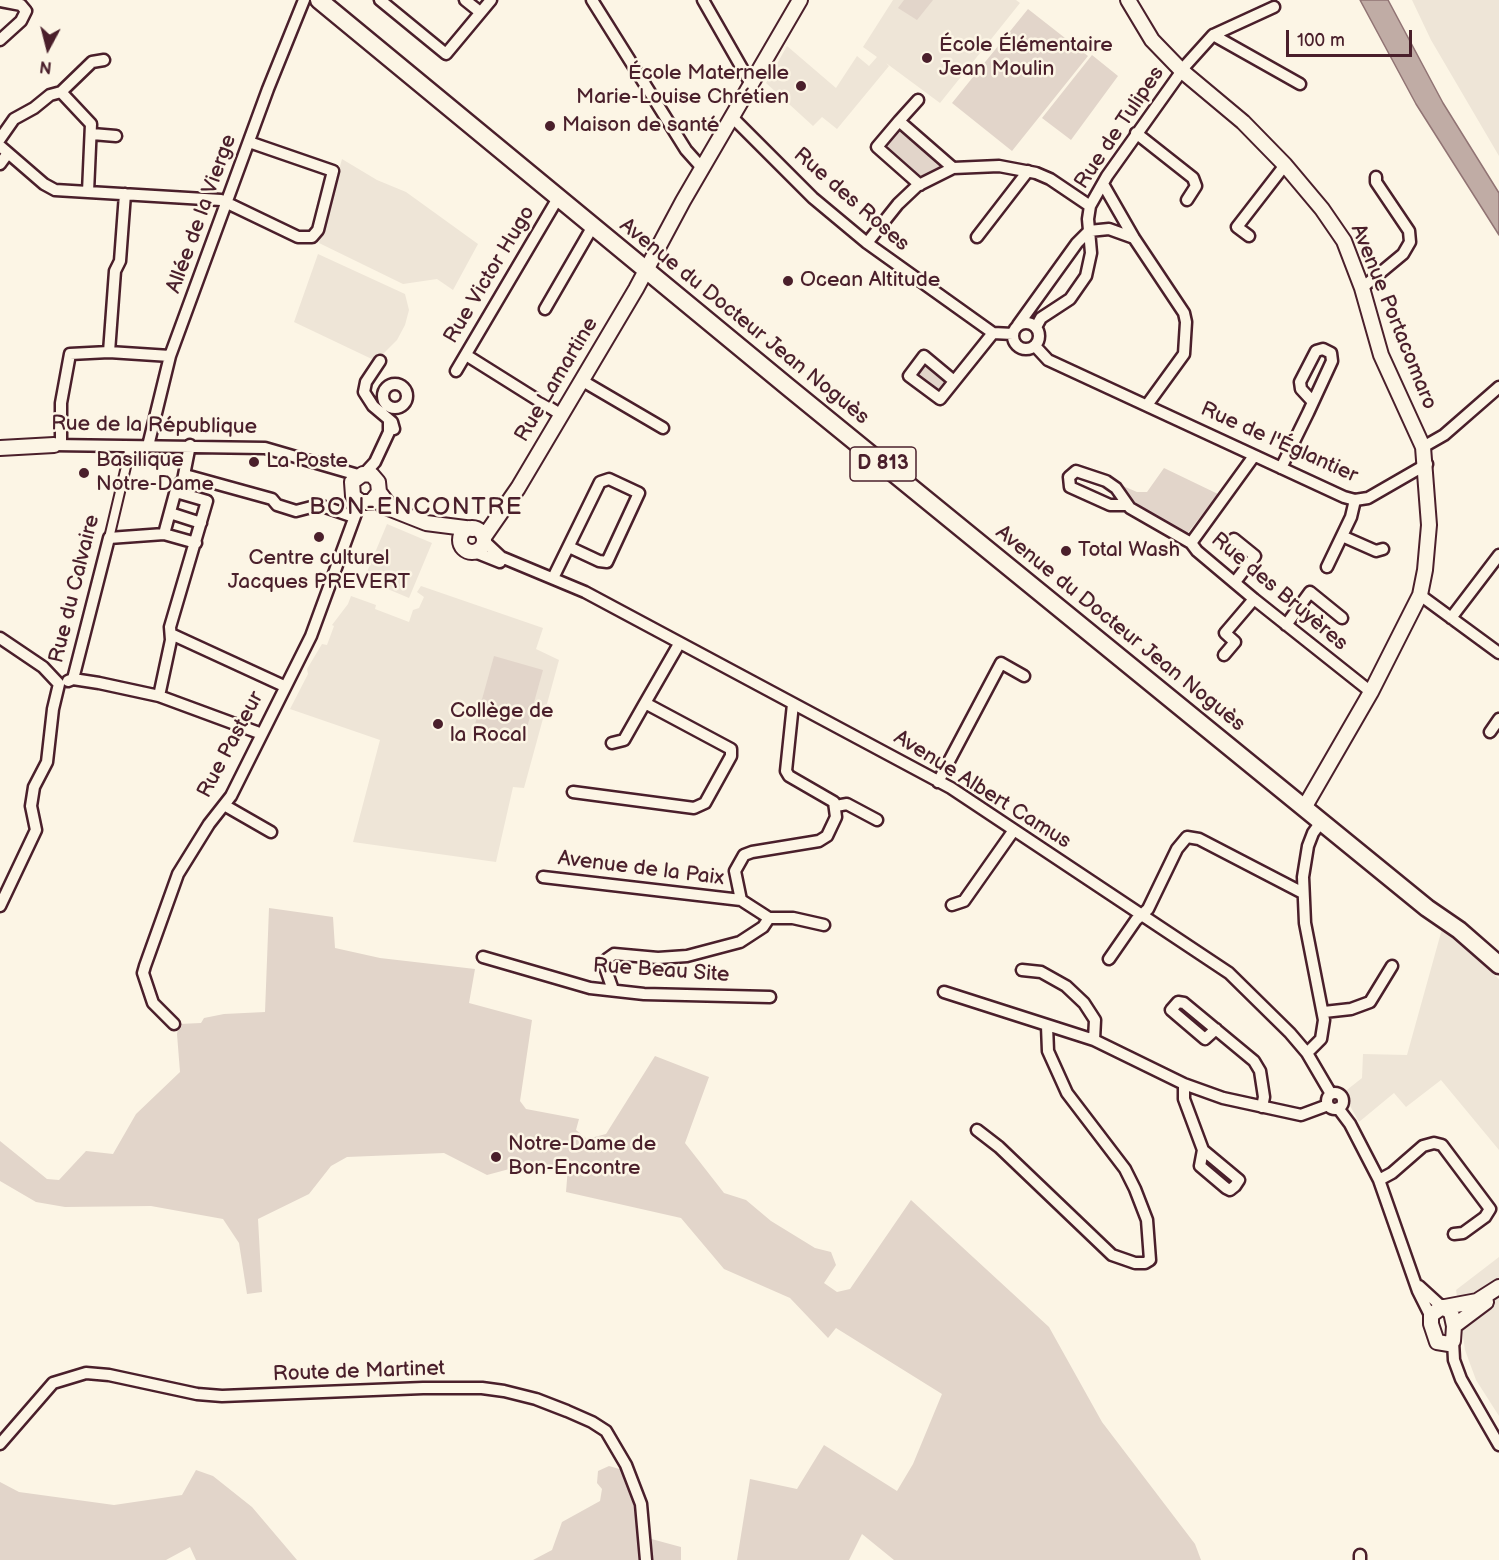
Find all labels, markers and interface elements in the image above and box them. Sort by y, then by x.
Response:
north arrow [18,18,78,78]
scale bar [1289,18,1415,56]
text: 100 m [1297,30,1345,51]
place label: École Élémentaire Jean Moulin [939,33,1113,83]
marker: École Élémentaire Jean Moulin [920,51,934,65]
text: N [39,56,53,77]
place label: École Maternelle Marie-Louise Chrétien [576,61,789,111]
street label: Rue de Tulipes [1070,62,1170,194]
marker: École Maternelle Marie-Louise Chrétien [794,79,808,93]
place label: Maison de santé [562,113,719,139]
marker: Maison de santé [543,119,557,133]
street label: Allée de la Vierge [162,131,242,297]
street label: Rue des Roses [788,143,914,257]
street label: Rue Victor Hugo [439,202,541,348]
street label: Avenue du Docteur Jean Noguès [614,213,874,431]
street label: Avenue Portacomaro [1344,221,1442,413]
place label: Ocean Altitude [800,268,940,294]
marker: Ocean Altitude [781,274,795,288]
street label: Rue Lamartine [510,313,604,447]
street label: Rue de l'Églantier [1196,397,1362,489]
street label: Rue de la République [51,412,257,440]
road number: D 813 [850,447,916,481]
place label: Basilique Notre-Dame [96,448,214,498]
place label: La Poste [266,449,348,475]
marker: La Poste [247,455,261,469]
marker: Basilique Notre-Dame [77,466,91,480]
district label: BON-ENCONTRE [309,494,523,522]
street label: Rue du Calvaire [44,512,106,666]
street label: Avenue du Docteur Jean Noguès [990,520,1250,738]
street label: Rue des Bruyères [1206,528,1352,656]
marker: Centre culturel Jacques PREVERT [312,530,326,544]
place label: Total Wash [1078,538,1180,564]
marker: Total Wash [1059,544,1073,558]
place label: Centre culturel Jacques PREVERT [228,546,410,596]
street label: Rue Pasteur [192,687,270,803]
place label: Collège de la Rocal [450,699,553,749]
marker: Collège de la Rocal [431,717,445,731]
street label: Avenue Albert Camus [889,725,1075,855]
street label: Avenue de la Paix [556,846,726,892]
street label: Rue Beau Site [592,954,730,988]
place label: Notre-Dame de Bon-Encontre [508,1132,656,1182]
marker: Notre-Dame de Bon-Encontre [489,1150,503,1164]
street label: Route de Martinet [272,1356,446,1388]

